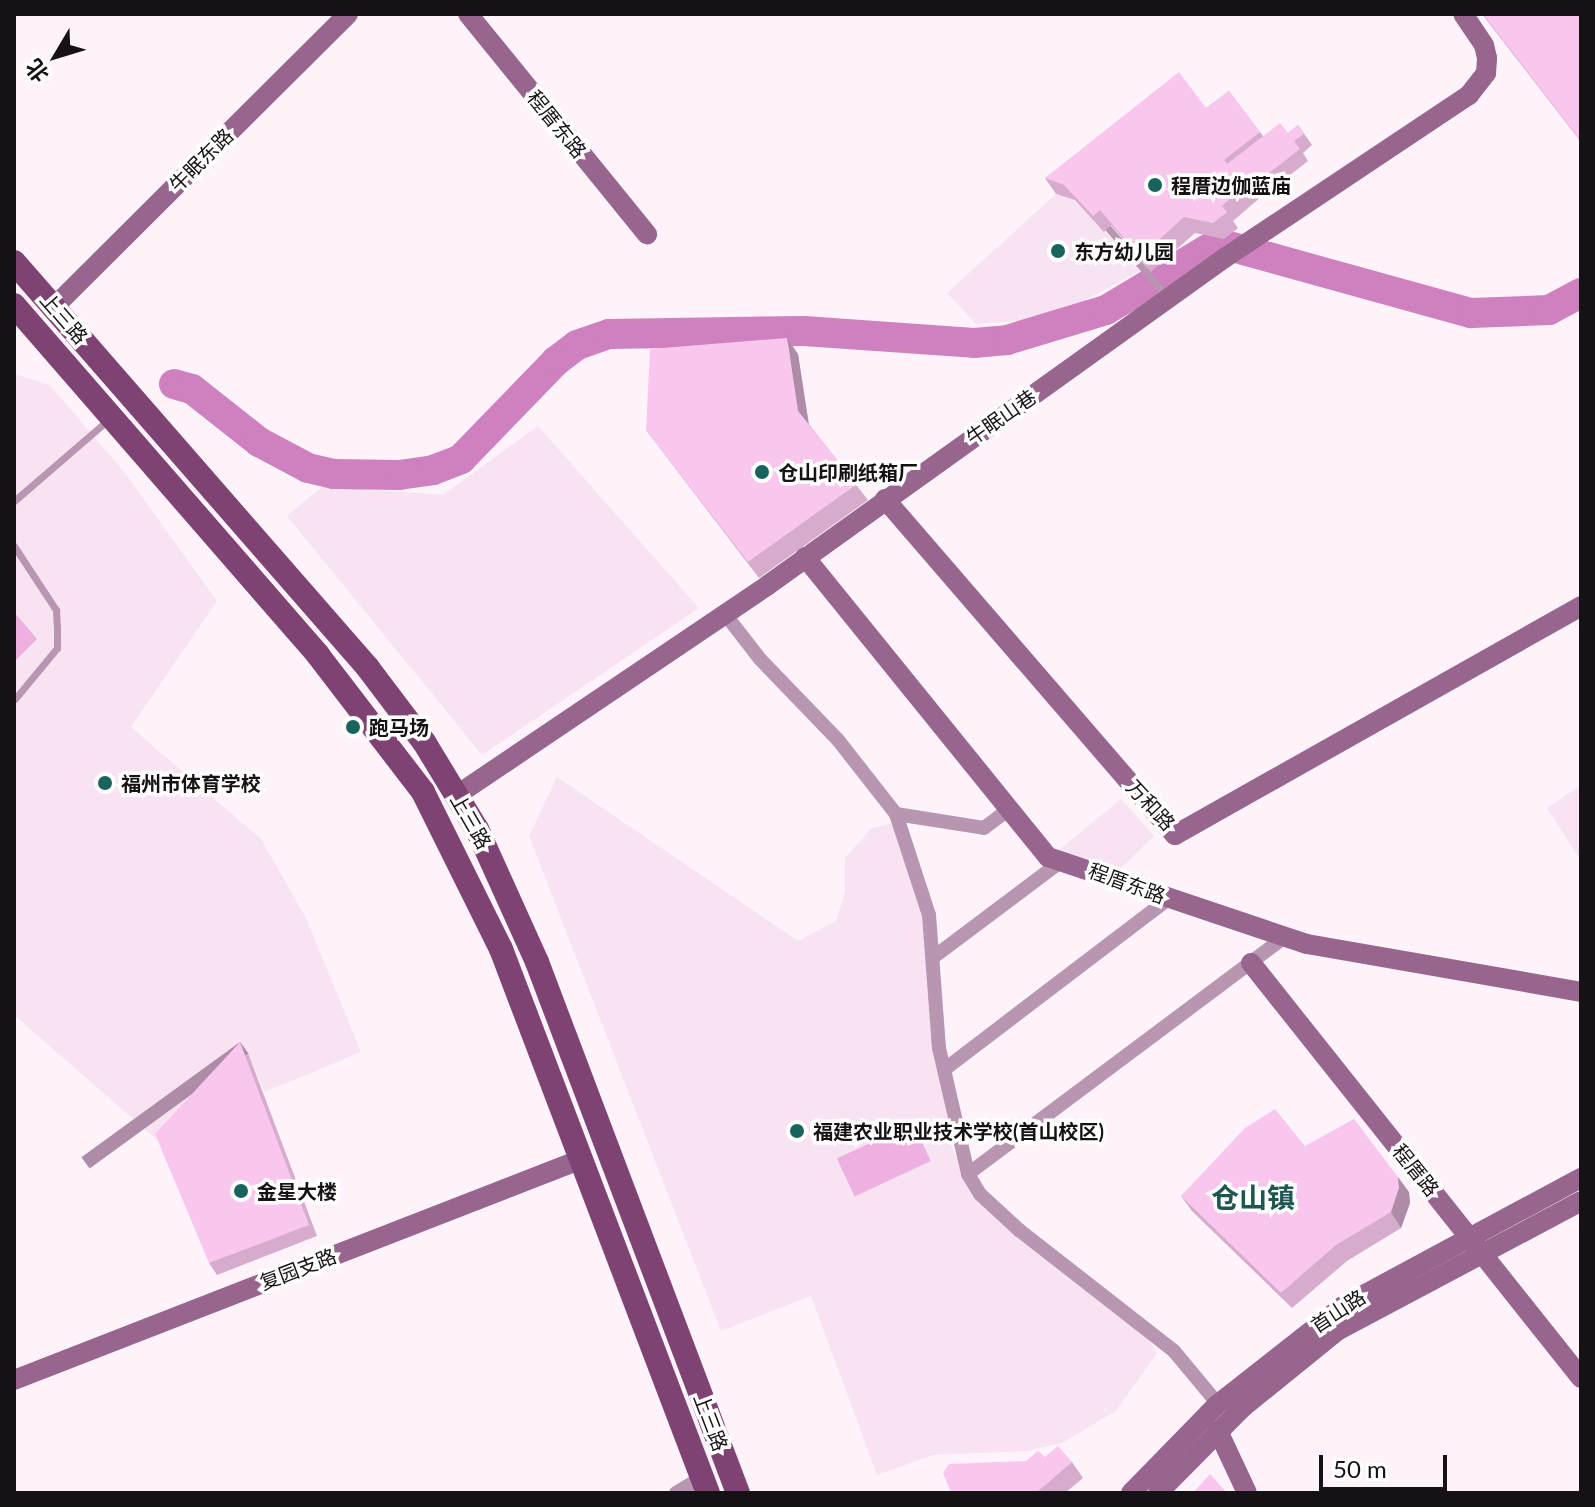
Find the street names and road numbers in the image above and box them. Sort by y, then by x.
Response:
street label: 程厝东路 [523,85,591,163]
street label: 牛眠东路 [164,123,238,197]
street label: 上三路 [35,287,93,349]
street label: 牛眠山巷 [961,384,1041,450]
street label: 万和路 [1122,775,1180,835]
street label: 上三路 [446,789,496,853]
street label: 程厝东路 [1085,858,1169,908]
street label: 程厝路 [1388,1139,1444,1201]
street label: 复园支路 [256,1243,340,1295]
street label: 首山路 [1306,1285,1370,1337]
street label: 上三路 [689,1390,733,1454]

